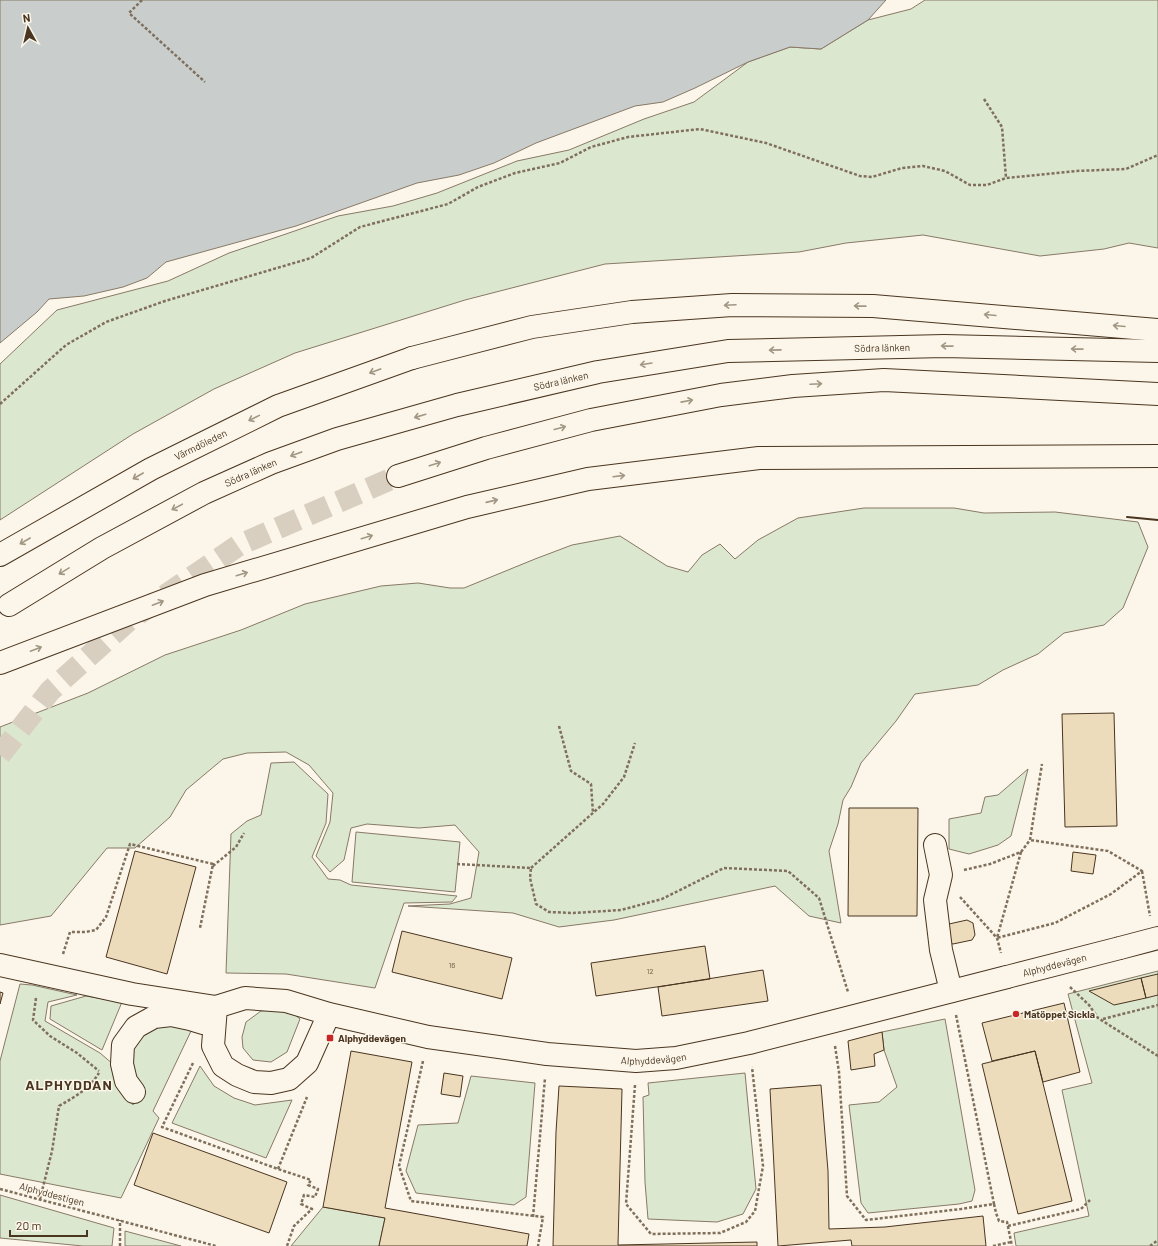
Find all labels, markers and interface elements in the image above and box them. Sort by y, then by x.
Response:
north arrow [8,8,48,48]
text: N [22,11,31,25]
one-way arrow [724,301,737,309]
one-way arrow [854,302,867,310]
one-way arrow [984,312,997,319]
one-way arrow [1113,323,1126,330]
street label: Södra länken [854,341,910,354]
one-way arrow [941,342,954,350]
one-way arrow [1071,345,1084,353]
one-way arrow [769,346,782,354]
one-way arrow [640,361,653,369]
one-way arrow [370,368,382,376]
street label: Södra länken [532,368,589,393]
one-way arrow [809,381,822,388]
one-way arrow [680,397,693,405]
one-way arrow [413,412,426,420]
one-way arrow [249,415,261,422]
one-way arrow [553,424,566,432]
street label: Värmdöleden [172,426,229,463]
one-way arrow [290,451,302,459]
street label: Södra länken [223,455,278,489]
one-way arrow [429,460,442,467]
one-way arrow [132,472,144,480]
one-way arrow [612,472,625,479]
one-way arrow [485,497,498,505]
one-way arrow [171,504,183,511]
one-way arrow [360,533,373,540]
one-way arrow [19,537,31,545]
one-way arrow [59,567,70,575]
one-way arrow [235,570,248,577]
one-way arrow [151,599,163,607]
one-way arrow [30,645,42,653]
street label: Alphyddevägen [1021,951,1088,979]
house number: 16 [449,960,455,970]
house number: 12 [646,966,654,976]
place label: Matöppet Sickla [1024,1008,1095,1020]
marker: Matöppet Sickla [1011,1009,1021,1019]
place label: Alphyddevägen [338,1032,406,1044]
marker: Alphyddevägen [325,1033,335,1043]
street label: Alphyddevägen [620,1050,687,1067]
district label: ALPHYDDAN [25,1076,113,1093]
street label: Alphyddestigen [18,1180,86,1208]
scale bar [10,1212,87,1238]
text: 20 m [16,1218,42,1232]

